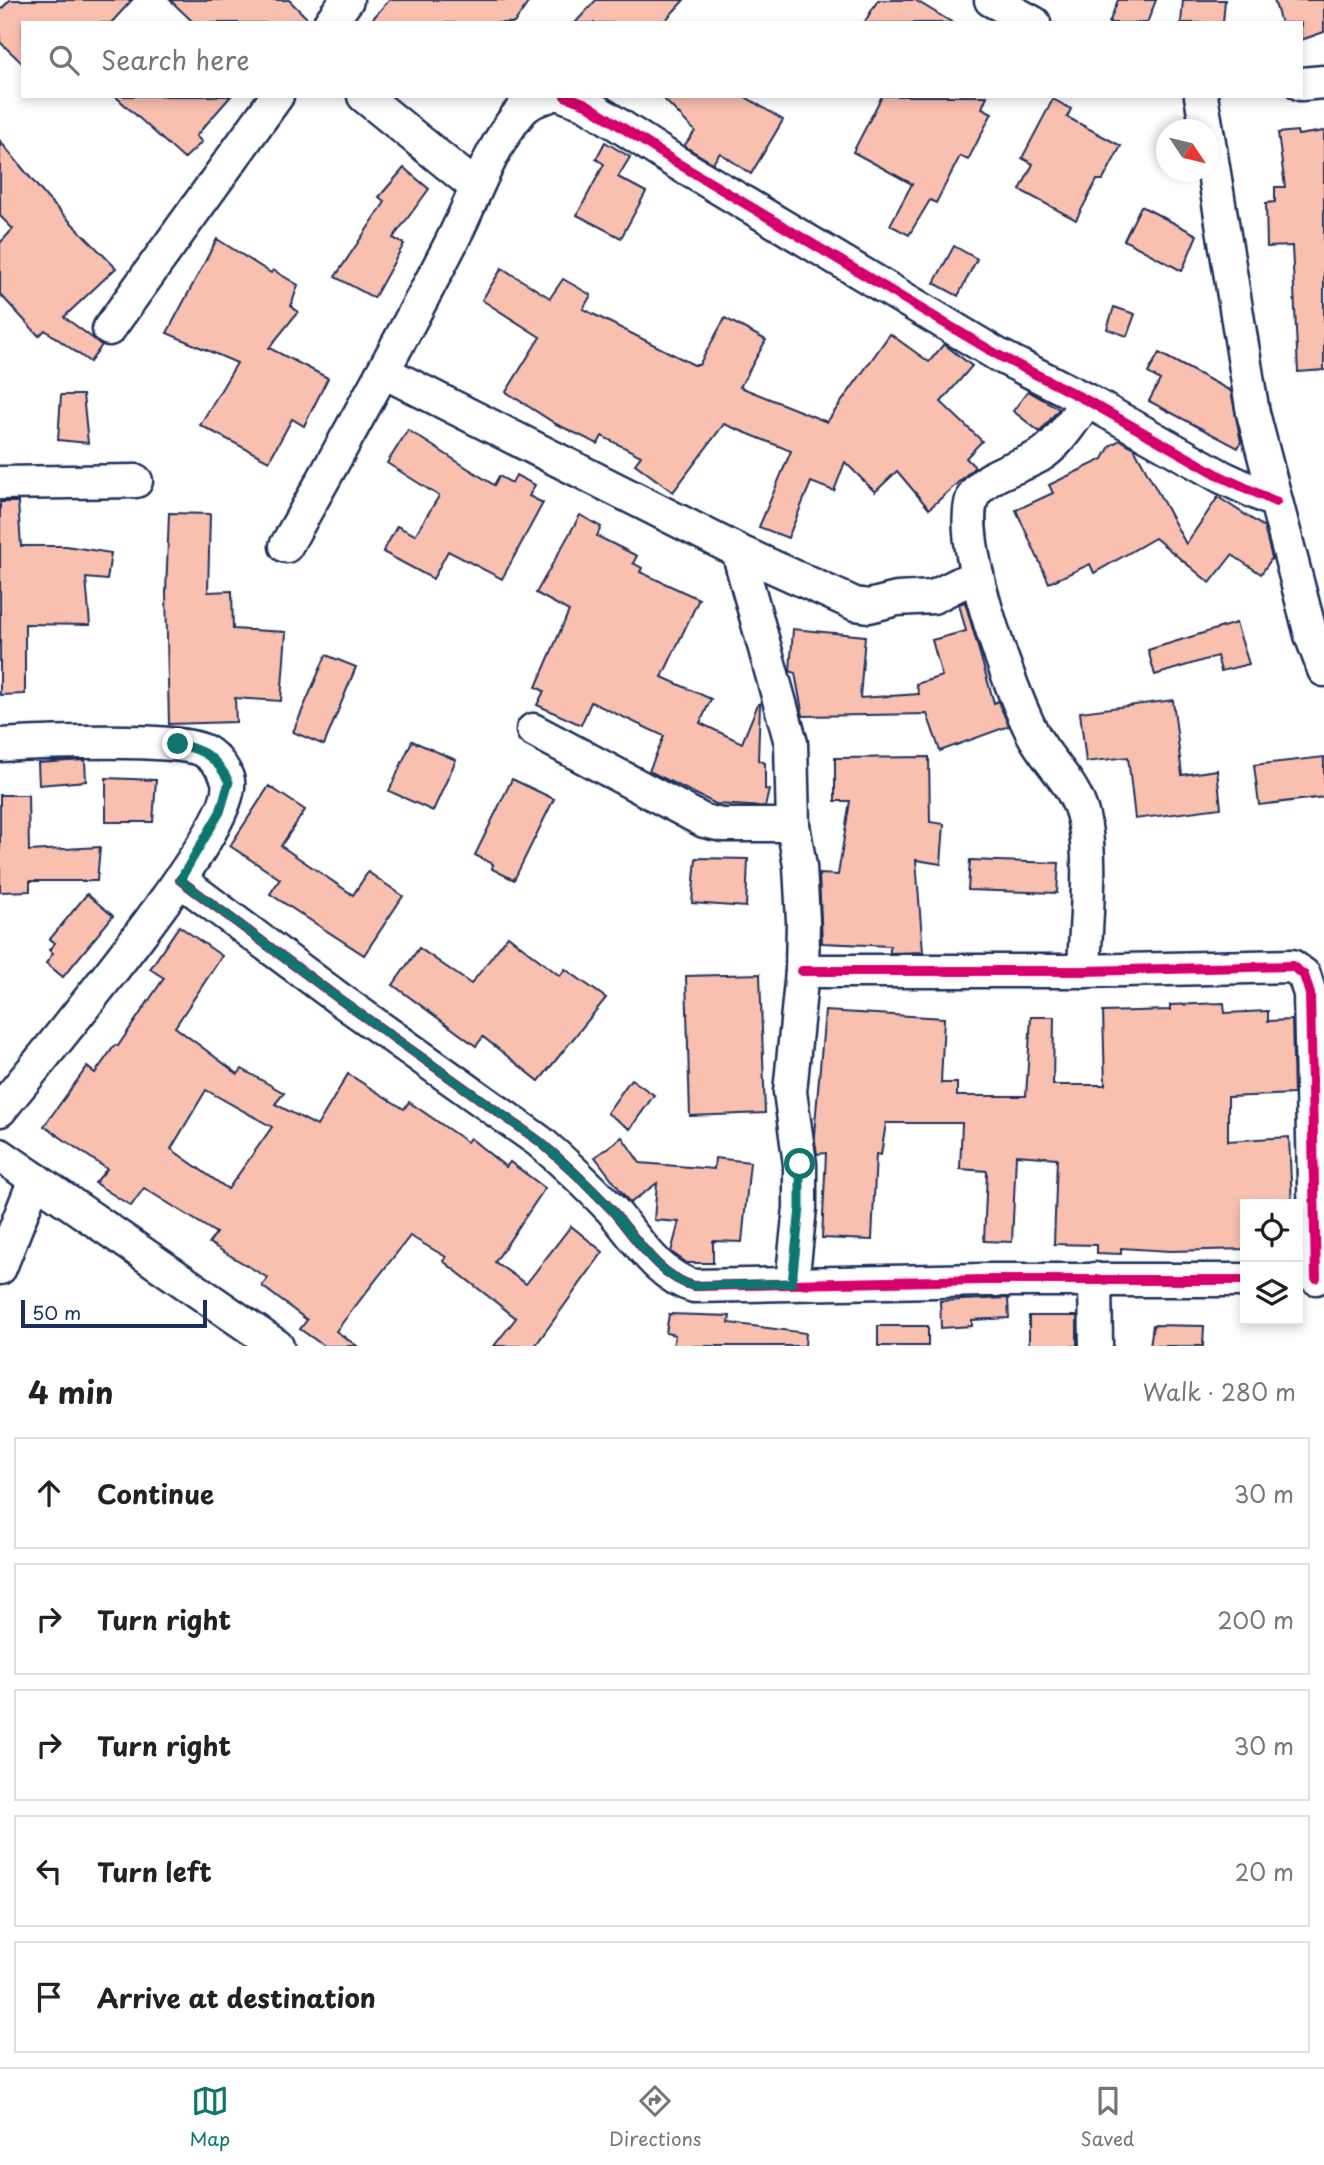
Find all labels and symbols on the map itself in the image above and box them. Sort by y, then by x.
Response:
north arrow [1156,119,1219,182]
route end [162,728,193,759]
route start [784,1148,815,1179]
scale bar [21,1297,206,1329]

